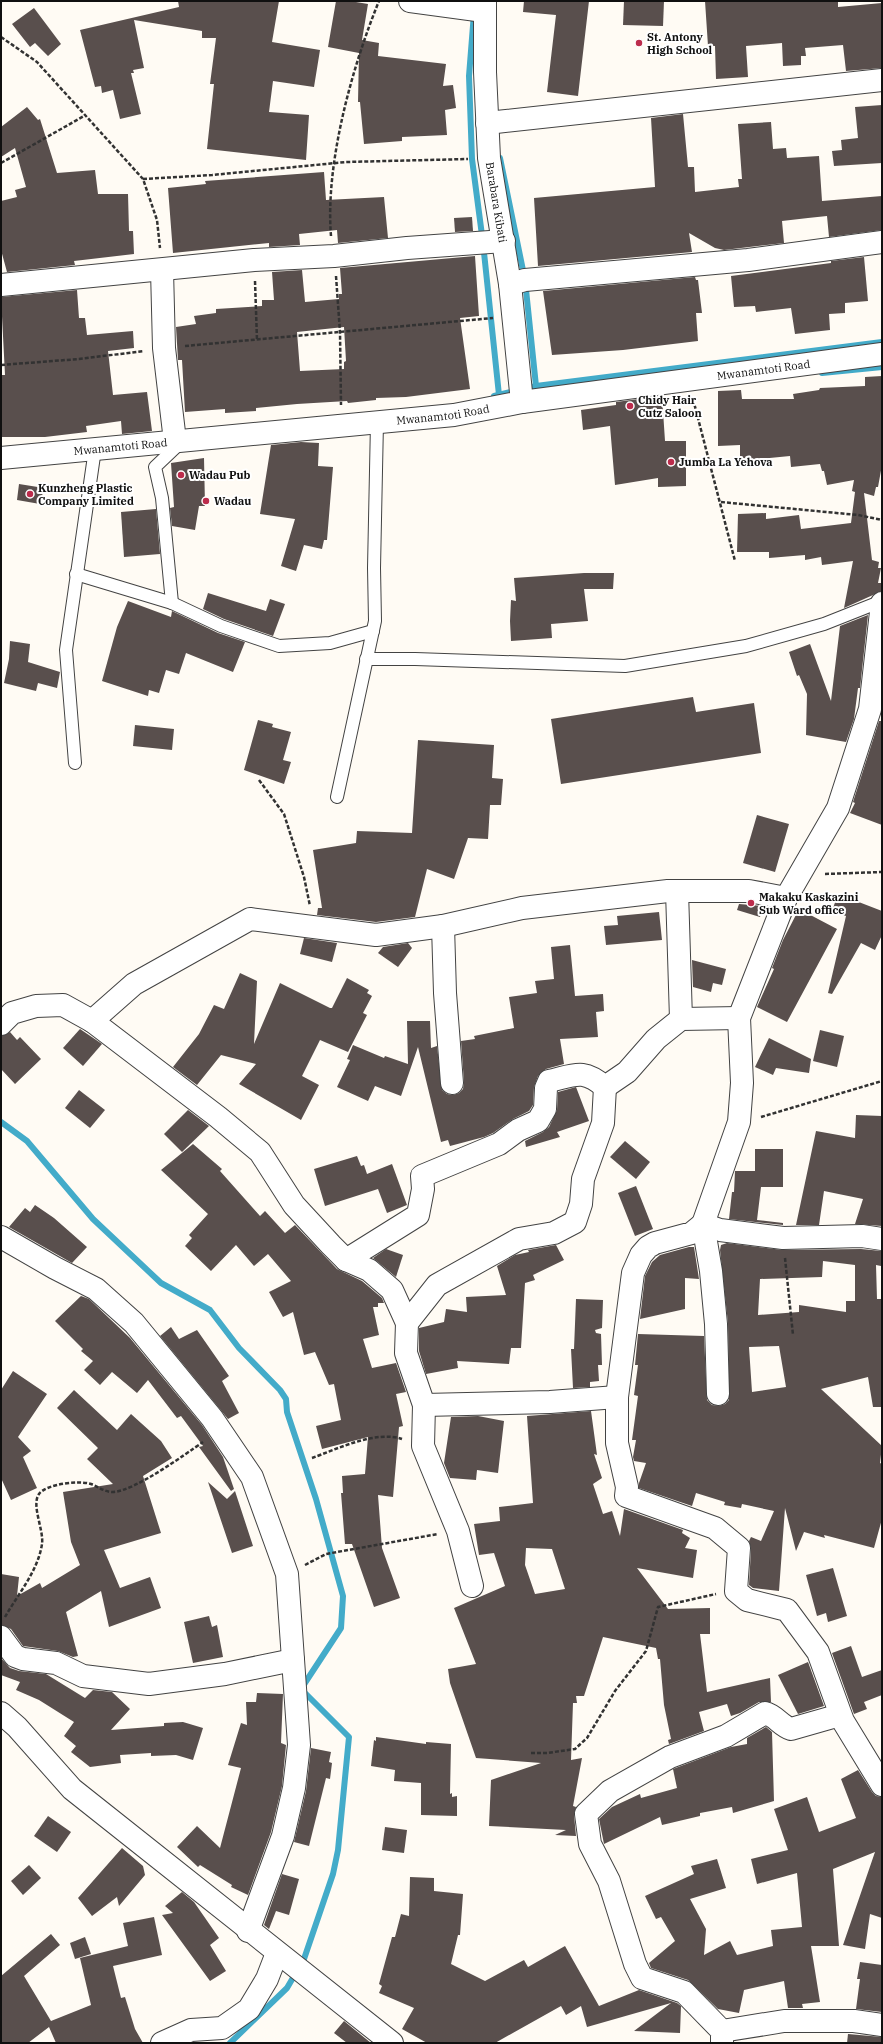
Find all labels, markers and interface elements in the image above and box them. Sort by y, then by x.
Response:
place label: St. Antony High School [647,30,713,57]
marker: St. Antony High School [634,38,644,48]
street label: Barabara Kibati [483,161,510,244]
street label: Mwanamtoti Road [716,357,811,383]
place label: Chidy Hair Cutz Saloon [638,393,702,420]
street label: Mwanamtoti Road [396,401,491,427]
marker: Chidy Hair Cutz Saloon [625,401,635,411]
street label: Mwanamtoti Road [73,435,168,458]
place label: Jumba La Yehova [679,455,772,469]
marker: Jumba La Yehova [666,457,676,467]
place label: Wadau Pub [189,468,251,482]
marker: Wadau Pub [176,470,186,480]
place label: Kunzheng Plastic Company Limited [38,481,134,508]
marker: Kunzheng Plastic Company Limited [25,489,35,499]
place label: Wadau [214,494,251,508]
marker: Wadau [201,496,211,506]
place label: Makaku Kaskazini Sub Ward office [759,890,859,917]
marker: Makaku Kaskazini Sub Ward office [746,898,756,908]

